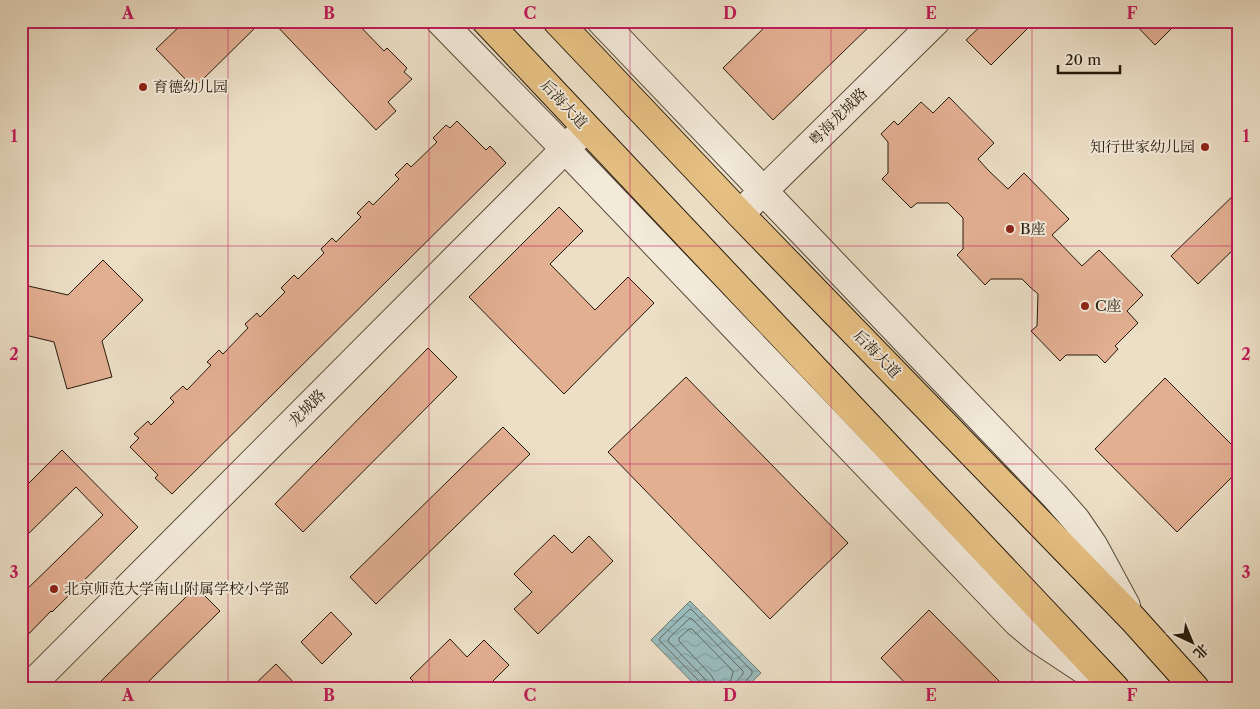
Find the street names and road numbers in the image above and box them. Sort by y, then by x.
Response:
street label: 后海大道 [537,75,592,132]
street label: 粤海龙城路 [804,83,871,150]
street label: 后海大道 [850,325,905,382]
street label: 龙城路 [284,385,329,430]

